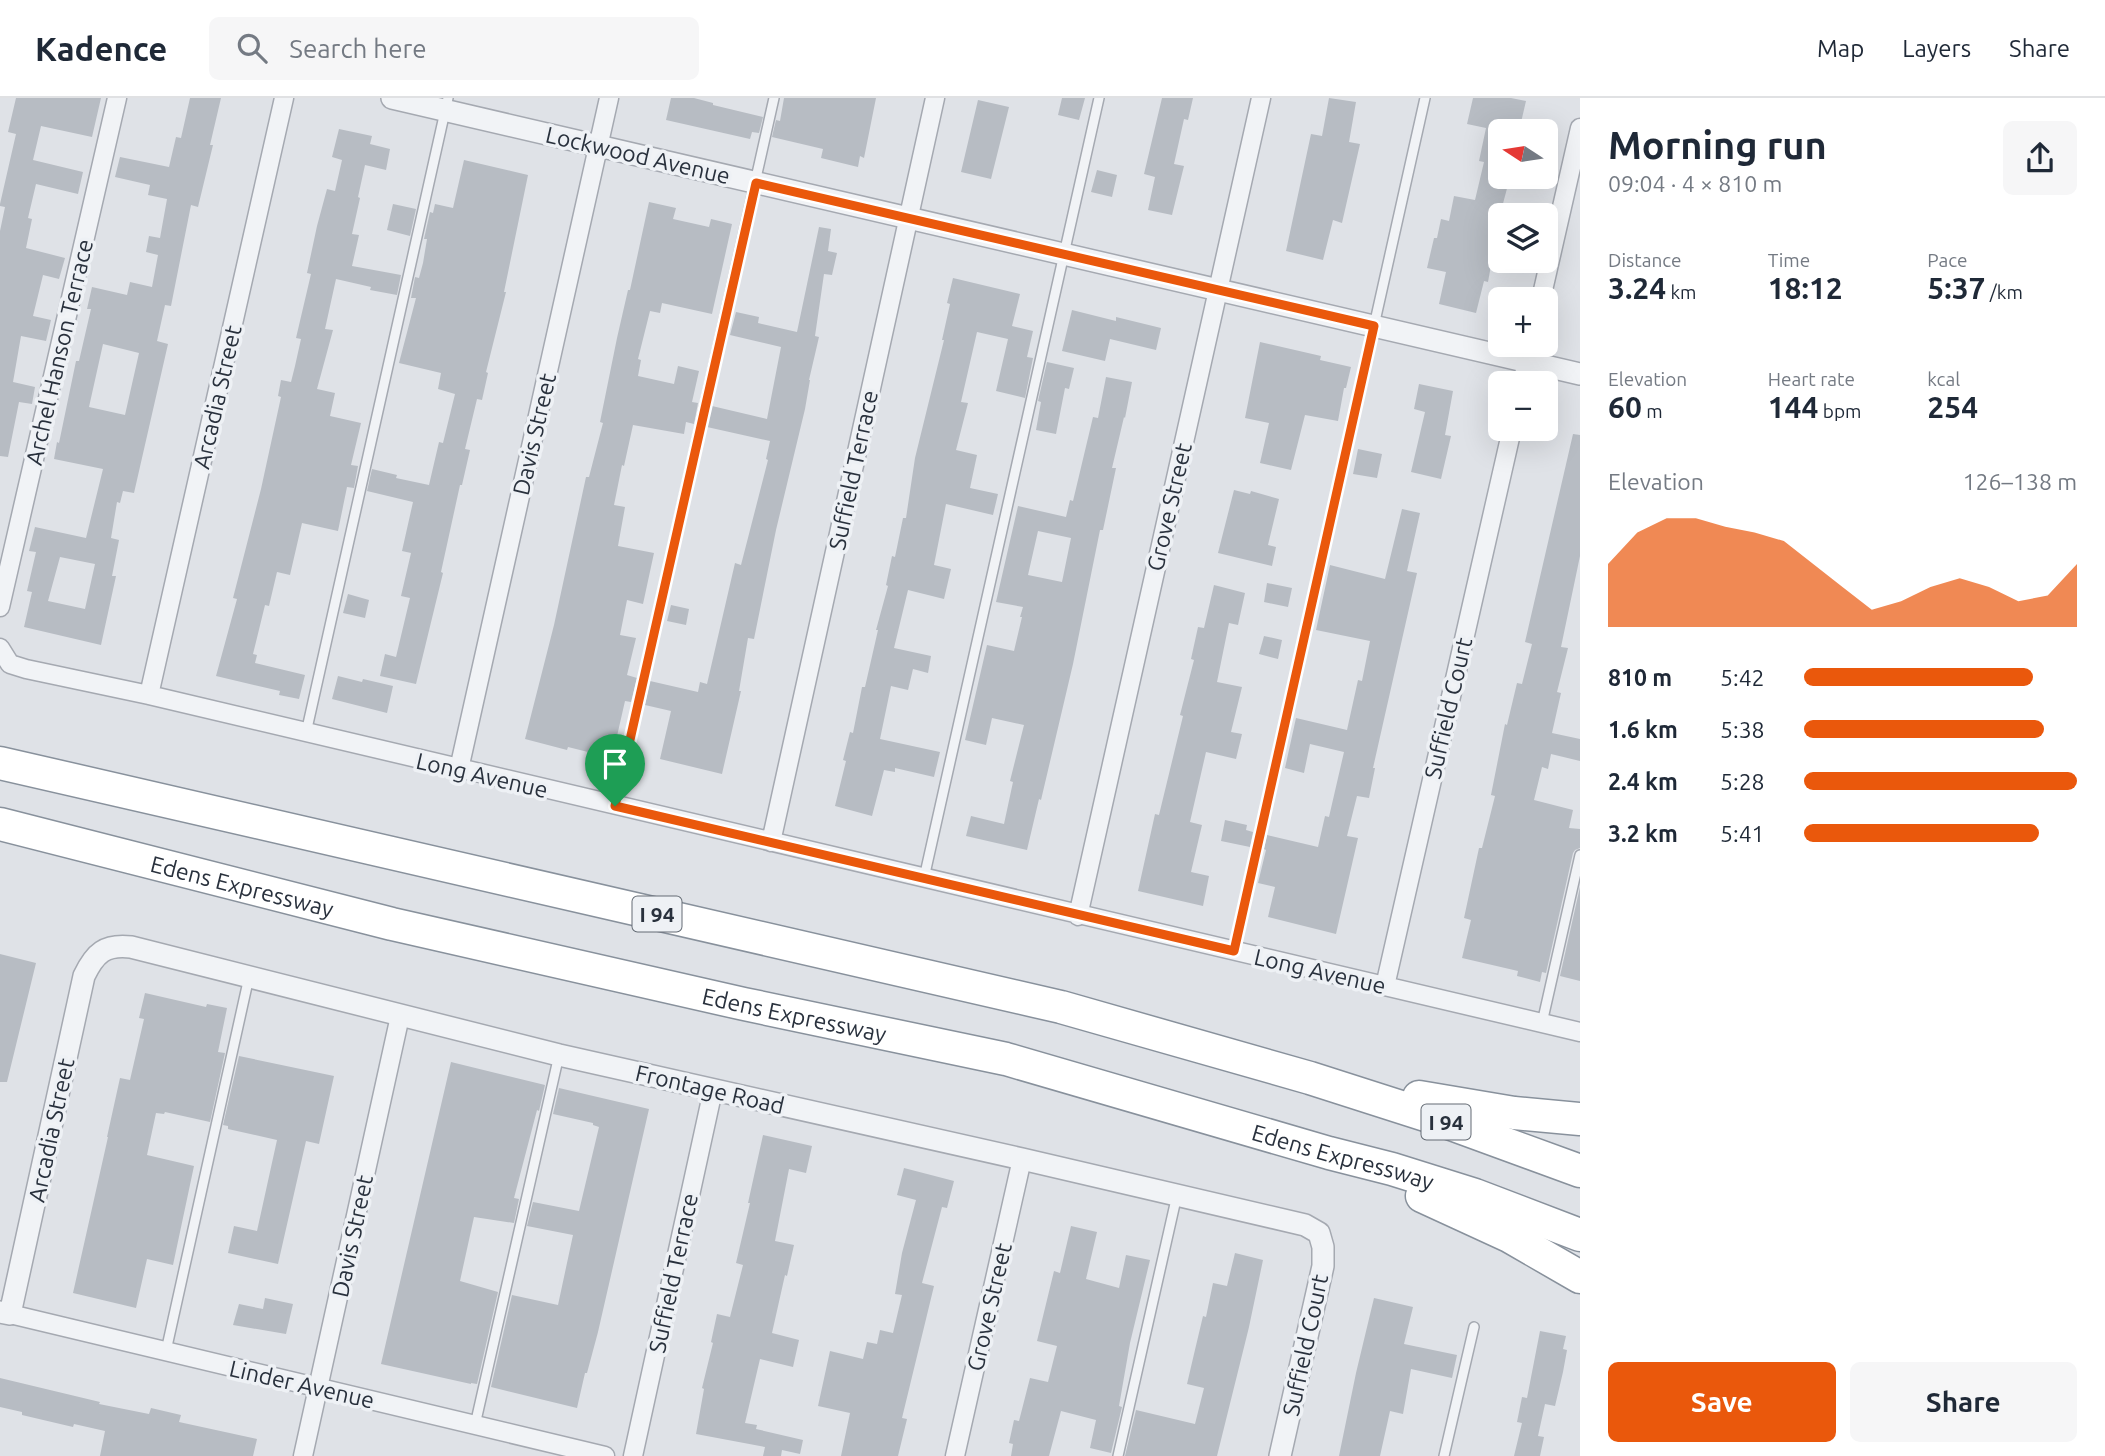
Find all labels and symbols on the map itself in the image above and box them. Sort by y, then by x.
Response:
north arrow [1488,119,1558,189]
street label: Lockwood Avenue [543,122,733,188]
street label: Archel Hanson Terrace [21,237,97,467]
street label: Arcadia Street [188,323,246,471]
street label: Davis Street [508,371,560,497]
street label: Suffield Terrace [824,388,882,552]
street label: Grove Street [1142,441,1196,573]
street label: Suffield Court [1420,635,1476,781]
pin [585,734,645,806]
street label: Long Avenue [414,748,550,802]
street label: Edens Expressway [148,850,336,921]
road number: I 94 [632,896,682,932]
street label: Long Avenue [1252,944,1388,998]
street label: Edens Expressway [700,982,889,1046]
street label: Arcadia Street [24,1056,78,1204]
street label: Frontage Road [633,1060,787,1118]
road number: I 94 [1422,1104,1470,1140]
street label: Edens Expressway [1249,1119,1437,1194]
street label: Davis Street [327,1173,377,1299]
street label: Suffield Terrace [644,1191,702,1355]
street label: Grove Street [962,1241,1016,1373]
street label: Suffield Court [1278,1272,1332,1418]
street label: Linder Avenue [227,1355,377,1413]

